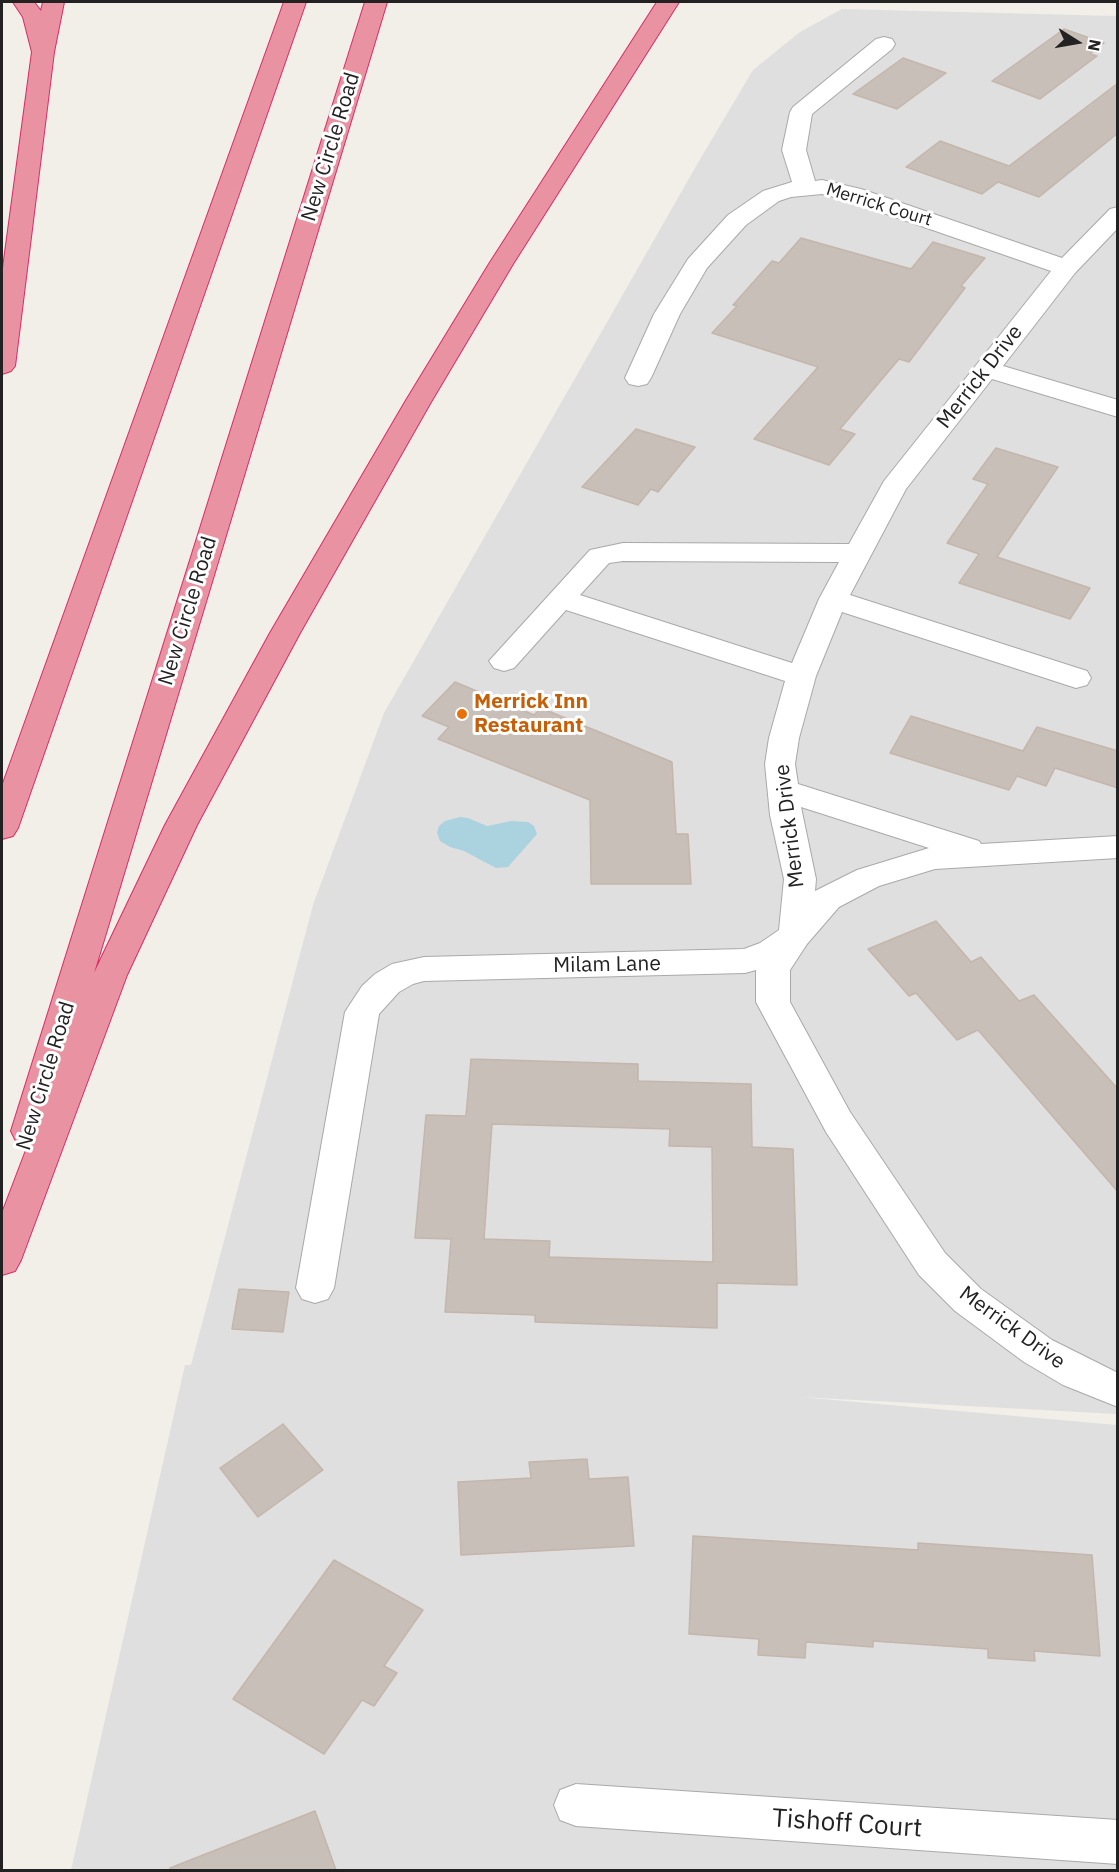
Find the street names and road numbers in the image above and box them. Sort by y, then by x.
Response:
street label: New Circle Road [296,70,366,224]
street label: Merrick Court [823,179,935,231]
street label: Merrick Drive [932,320,1028,434]
street label: New Circle Road [153,534,223,688]
street label: Merrick Drive [770,763,810,889]
street label: Milam Lane [553,951,661,979]
street label: New Circle Road [11,999,81,1153]
street label: Merrick Drive [954,1281,1070,1375]
street label: Tishoff Court [771,1803,923,1845]

